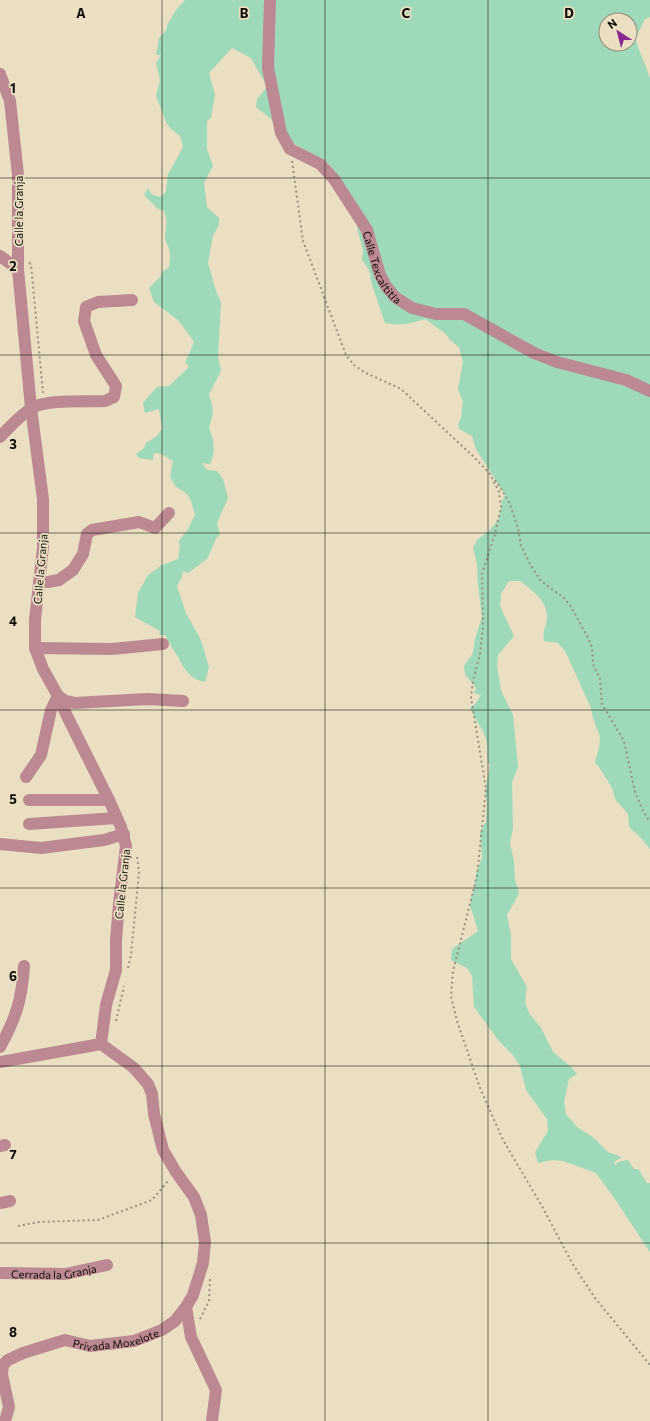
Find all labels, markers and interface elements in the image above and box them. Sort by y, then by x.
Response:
text: A [76,5,86,21]
text: B [240,5,249,21]
text: C [402,5,411,21]
text: D [564,5,574,21]
north arrow [598,12,638,52]
text: N [605,16,619,31]
text: 1 [10,80,16,96]
street label: Calle la Granja [12,176,25,246]
street label: Calle Texcaltitla [361,229,404,306]
text: 2 [9,258,17,274]
text: 3 [9,436,17,452]
street label: Calle la Granja [30,533,50,605]
text: 4 [9,613,17,629]
text: 5 [9,791,17,807]
street label: Calle la Granja [112,848,132,920]
text: 6 [9,968,17,984]
text: 7 [9,1146,17,1162]
street label: Cerrada la Granja [11,1261,98,1281]
text: 8 [9,1324,17,1340]
street label: Privada Moxelote [72,1325,161,1353]

